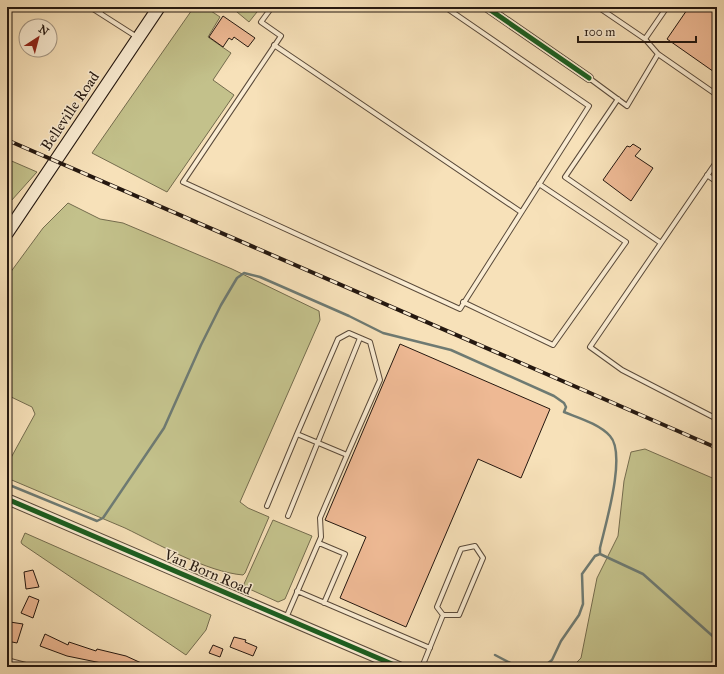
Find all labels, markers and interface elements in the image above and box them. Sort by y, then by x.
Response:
north arrow [18,18,58,58]
scale bar [578,18,696,44]
text: N [36,22,52,39]
text: 100 m [584,25,615,39]
street label: Belleville Road [37,68,103,154]
street label: Van Born Road [161,545,255,599]

